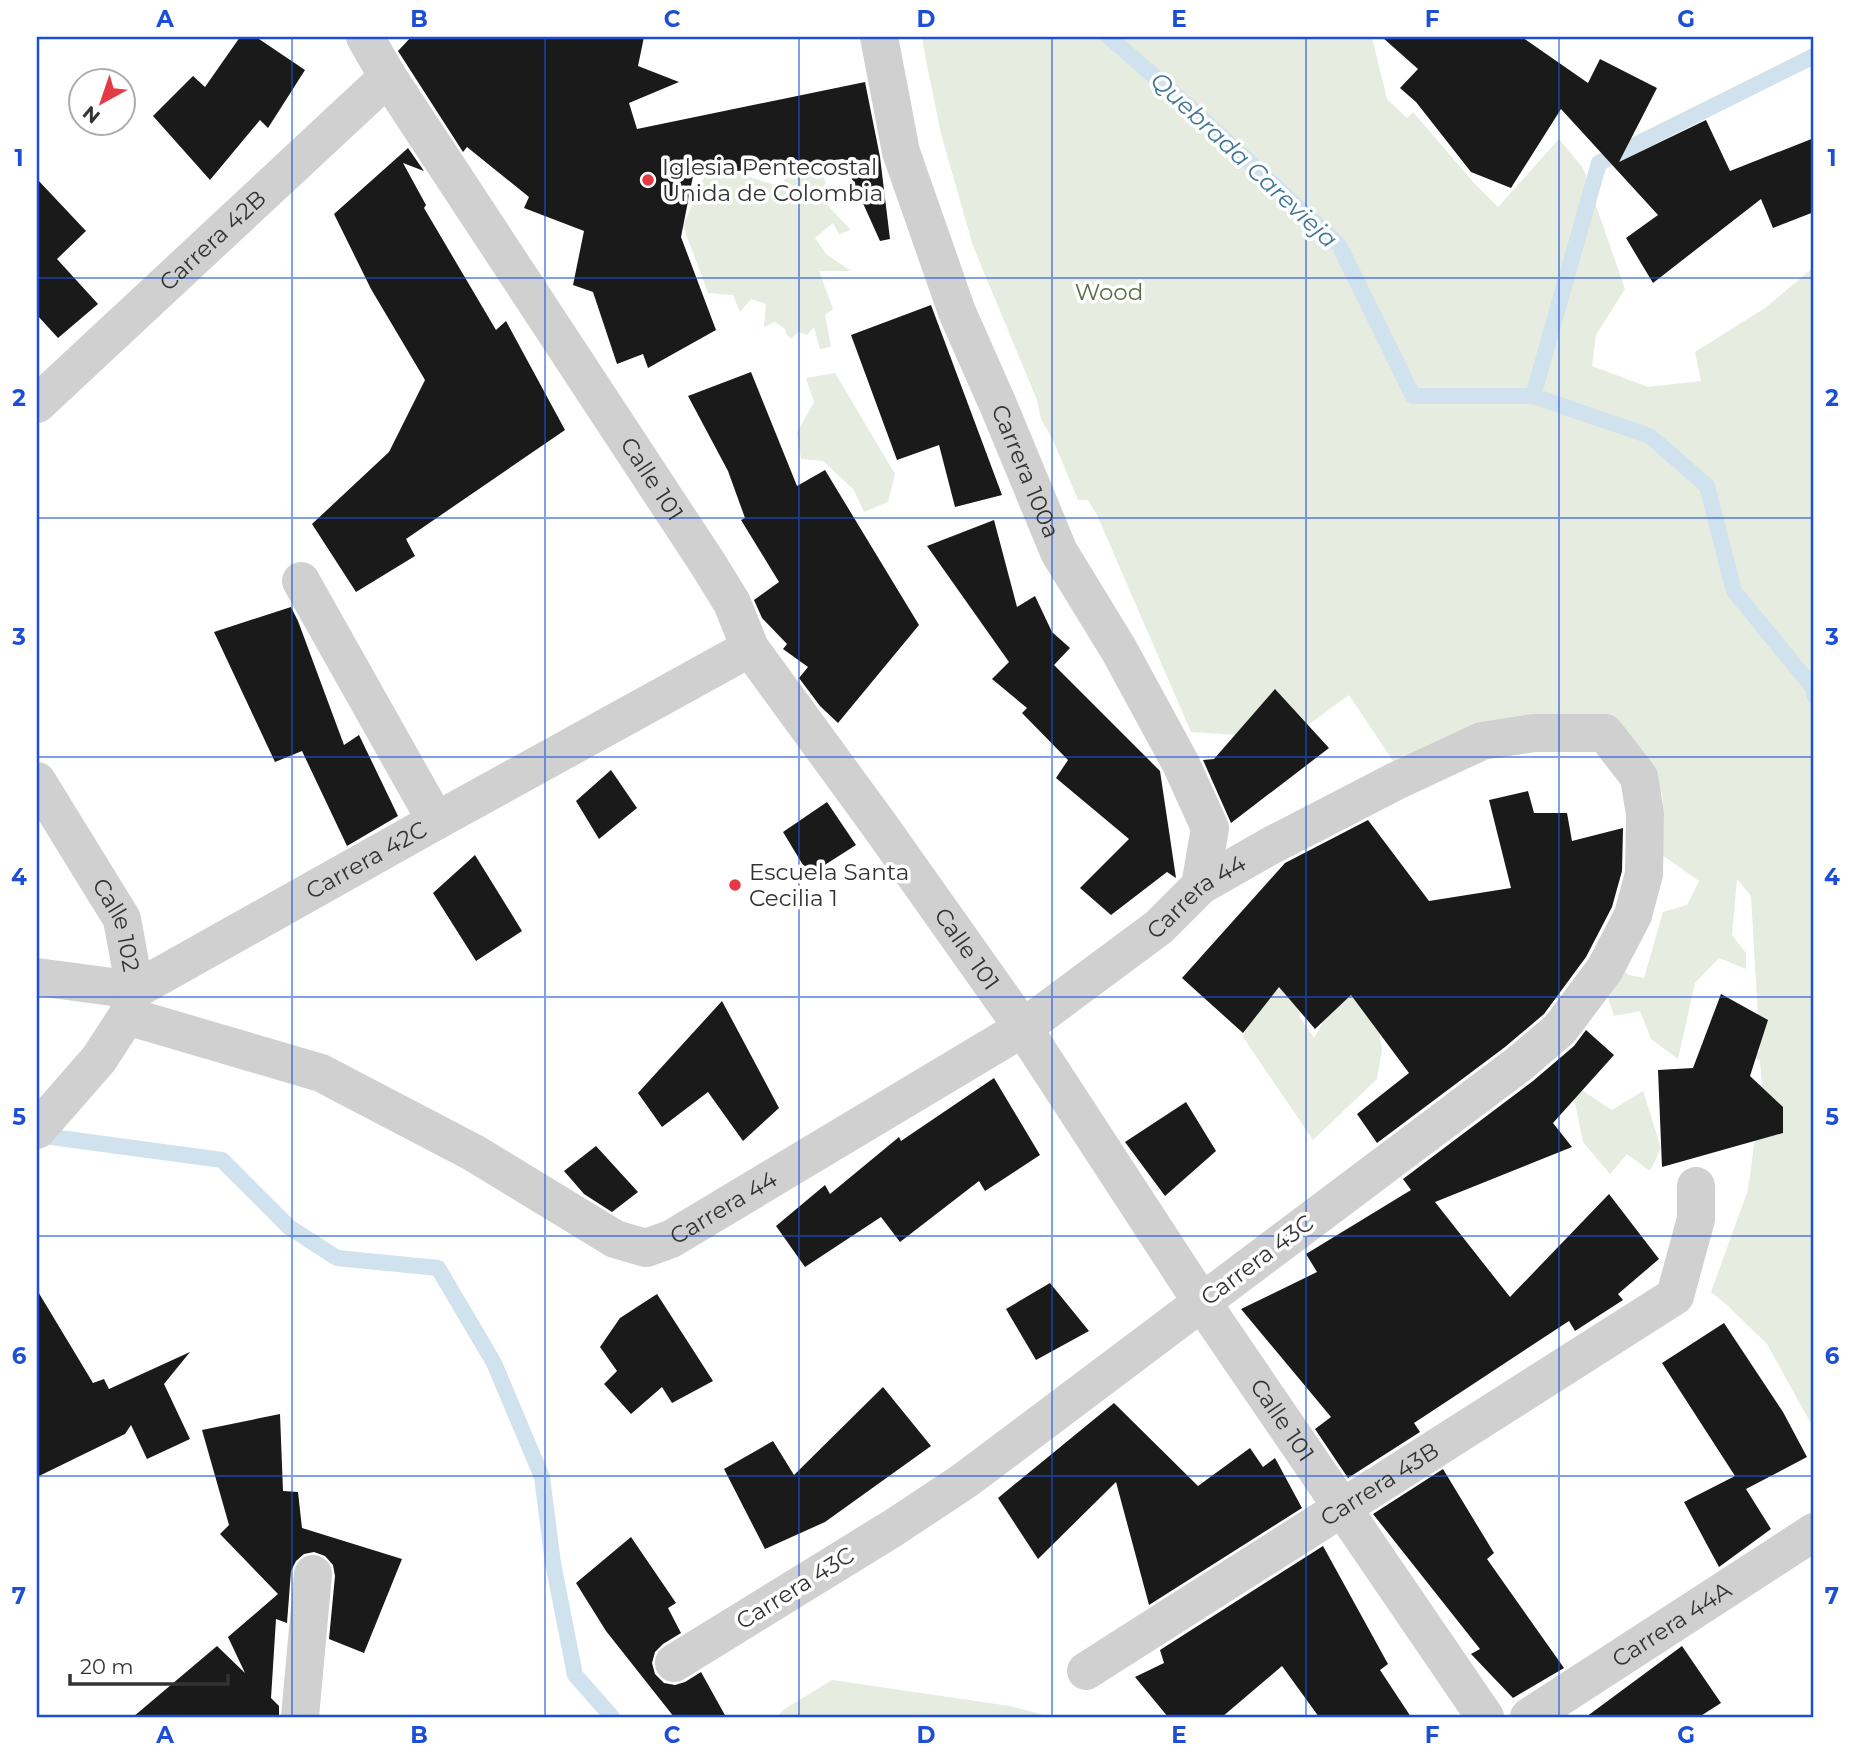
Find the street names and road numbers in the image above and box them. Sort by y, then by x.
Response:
street label: Carrera 42B [154,184,272,297]
street label: Carrera 100a [986,400,1066,542]
street label: Calle 101 [615,432,690,526]
street label: Carrera 42C [301,815,432,905]
street label: Carrera 44 [1141,849,1251,945]
street label: Calle 102 [86,873,145,974]
street label: Calle 101 [928,902,1005,995]
street label: Carrera 44 [665,1165,782,1250]
street label: Carrera 43C [1195,1209,1319,1311]
street label: Calle 101 [1244,1373,1320,1467]
street label: Carrera 43B [1315,1436,1444,1532]
street label: Carrera 43C [731,1541,859,1635]
street label: Carrera 44A [1607,1575,1737,1673]

